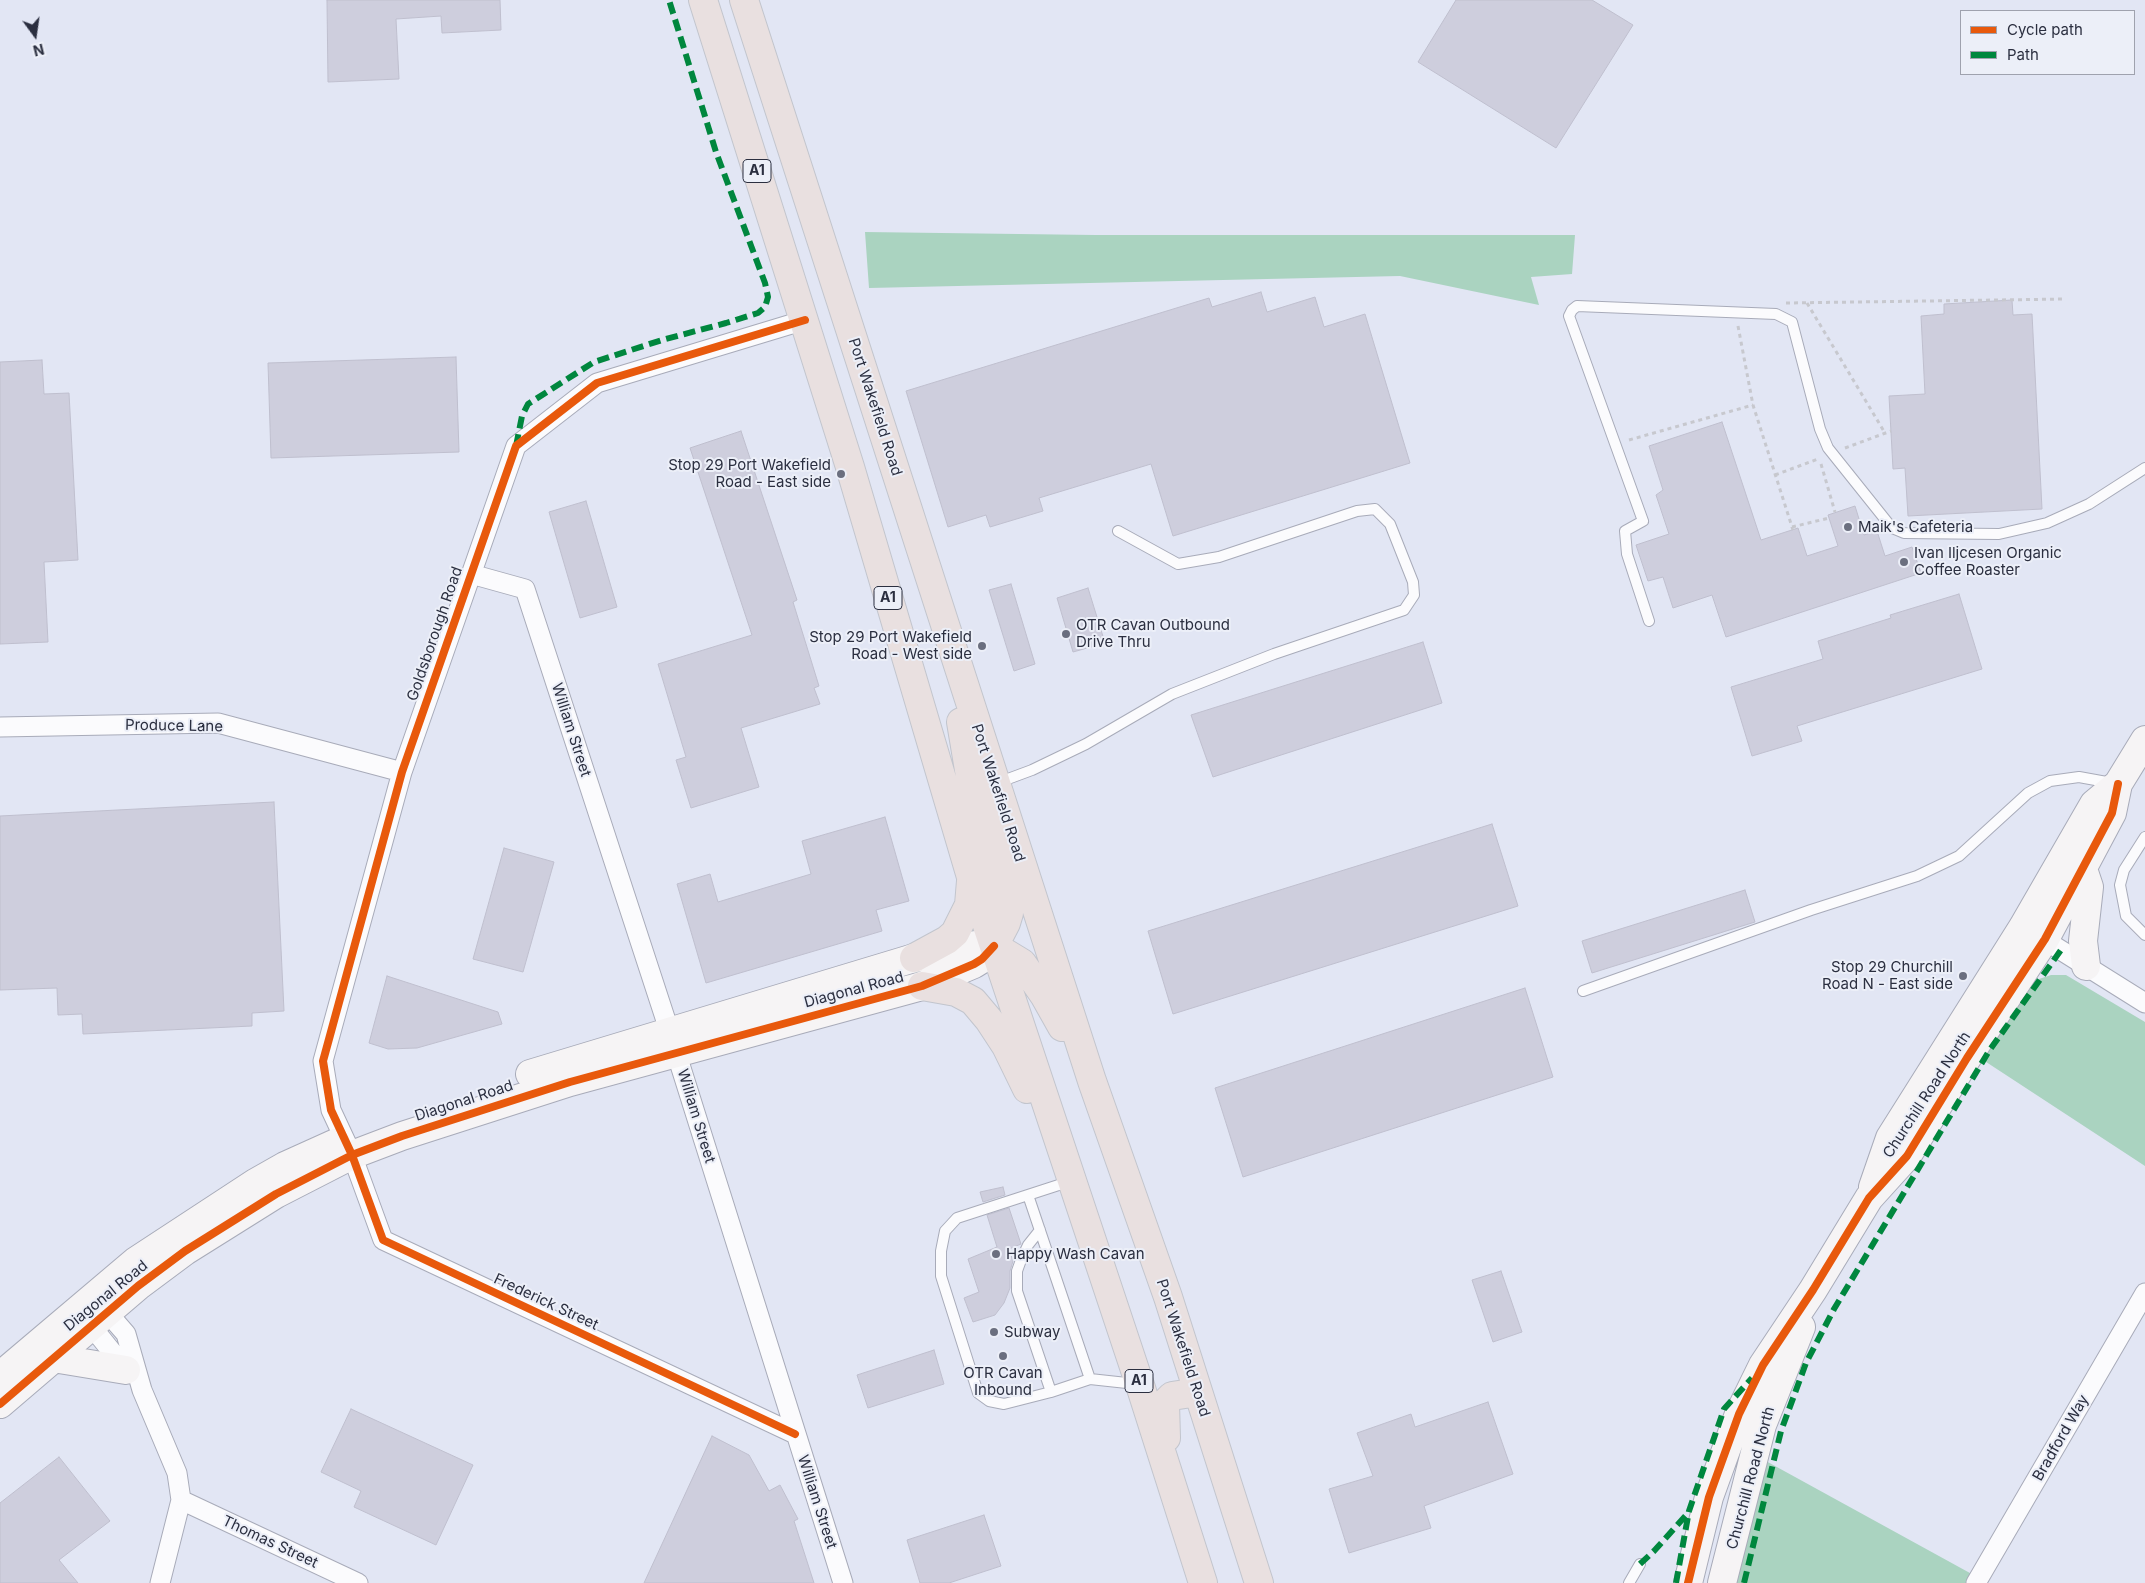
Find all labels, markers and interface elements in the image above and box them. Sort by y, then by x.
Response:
north arrow [10,10,60,60]
legend [1960,10,2135,75]
text: Cycle path [2007,20,2083,39]
text: N [32,40,46,60]
text: Path [2007,45,2039,64]
road number: A1 [743,160,771,182]
street label: Port Wakefield Road [844,336,906,478]
place label: Stop 29 Port Wakefield Road - East side [668,456,831,491]
marker: Stop 29 Port Wakefield Road - East side [835,468,847,480]
place label: Maik's Cafeteria [1858,518,1973,536]
marker: Maik's Cafeteria [1842,521,1854,533]
place label: Ivan Iljcesen Organic Coffee Roaster [1914,544,2062,579]
marker: Ivan Iljcesen Organic Coffee Roaster [1898,556,1910,568]
street label: Goldsborough Road [404,564,466,704]
road number: A1 [874,586,902,610]
place label: OTR Cavan Outbound Drive Thru [1076,616,1230,651]
place label: Stop 29 Port Wakefield Road - West side [809,628,972,663]
marker: OTR Cavan Outbound Drive Thru [1060,628,1072,640]
marker: Stop 29 Port Wakefield Road - West side [976,640,988,652]
street label: William Street [547,681,595,779]
street label: Produce Lane [125,716,223,736]
street label: Port Wakefield Road [967,722,1029,864]
place label: Stop 29 Churchill Road N - East side [1822,958,1953,993]
street label: Diagonal Road [802,968,906,1012]
marker: Stop 29 Churchill Road N - East side [1957,970,1969,982]
street label: Churchill Road North [1879,1028,1975,1162]
street label: William Street [673,1067,719,1165]
street label: Diagonal Road [413,1077,515,1125]
place label: Happy Wash Cavan [1006,1245,1145,1263]
marker: Happy Wash Cavan [990,1248,1002,1260]
street label: Diagonal Road [61,1257,151,1335]
street label: Frederick Street [491,1270,601,1334]
street label: Port Wakefield Road [1152,1277,1214,1419]
place label: Subway [1004,1323,1060,1341]
marker: Subway [988,1326,1000,1338]
marker: OTR Cavan Inbound [997,1350,1009,1362]
place label: OTR Cavan Inbound [963,1364,1043,1399]
road number: A1 [1125,1370,1153,1392]
street label: Bradford Way [2029,1392,2093,1484]
street label: Churchill Road North [1723,1405,1779,1551]
street label: William Street [793,1453,841,1551]
street label: Thomas Street [219,1512,321,1572]

